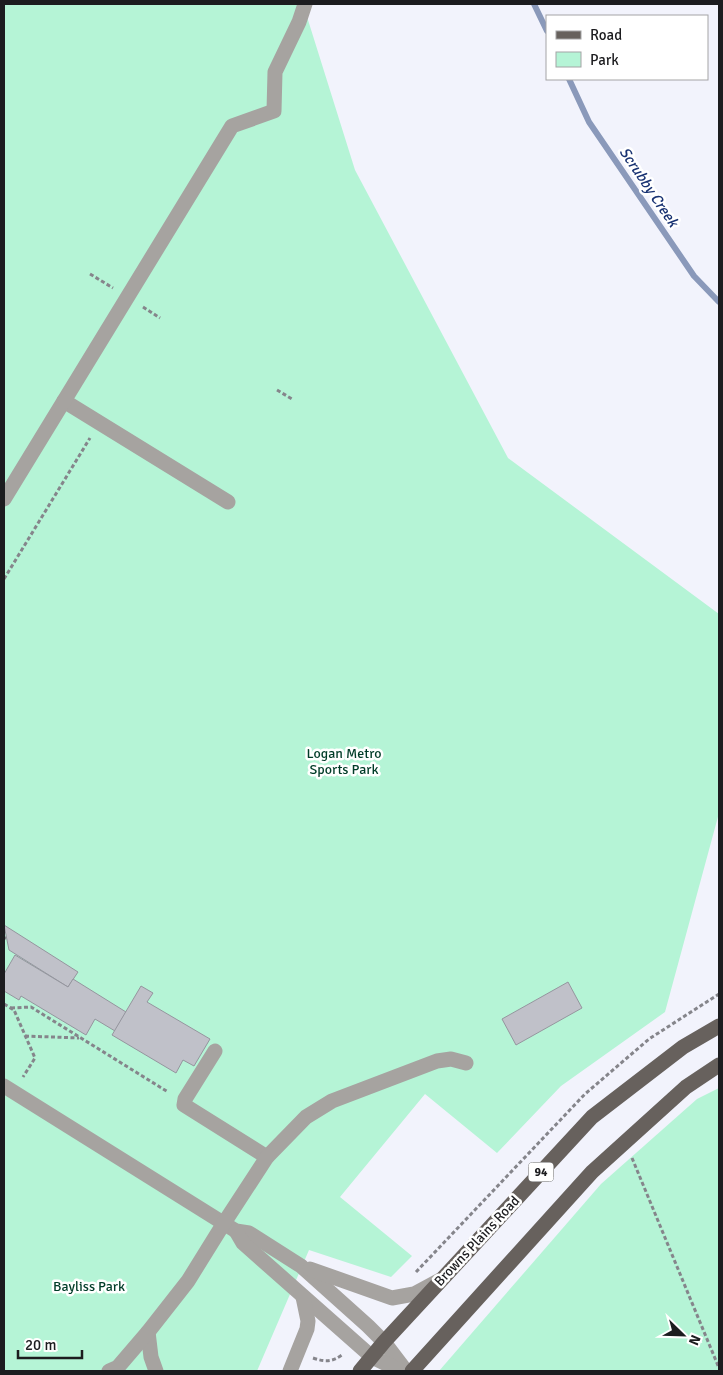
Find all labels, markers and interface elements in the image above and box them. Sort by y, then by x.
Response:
legend [546,15,708,80]
text: Road [590,26,622,44]
text: Park [590,51,619,69]
water label: Scrubby Creek [616,144,683,231]
park label: Logan Metro Sports Park [307,745,381,778]
road number: 94 [528,1162,554,1182]
street label: Browns Plains Road [431,1192,523,1290]
park label: Bayliss Park [53,1278,125,1295]
north arrow [658,1310,708,1360]
scale bar [18,1328,81,1360]
text: N [685,1332,704,1348]
text: 20 m [25,1336,56,1354]

